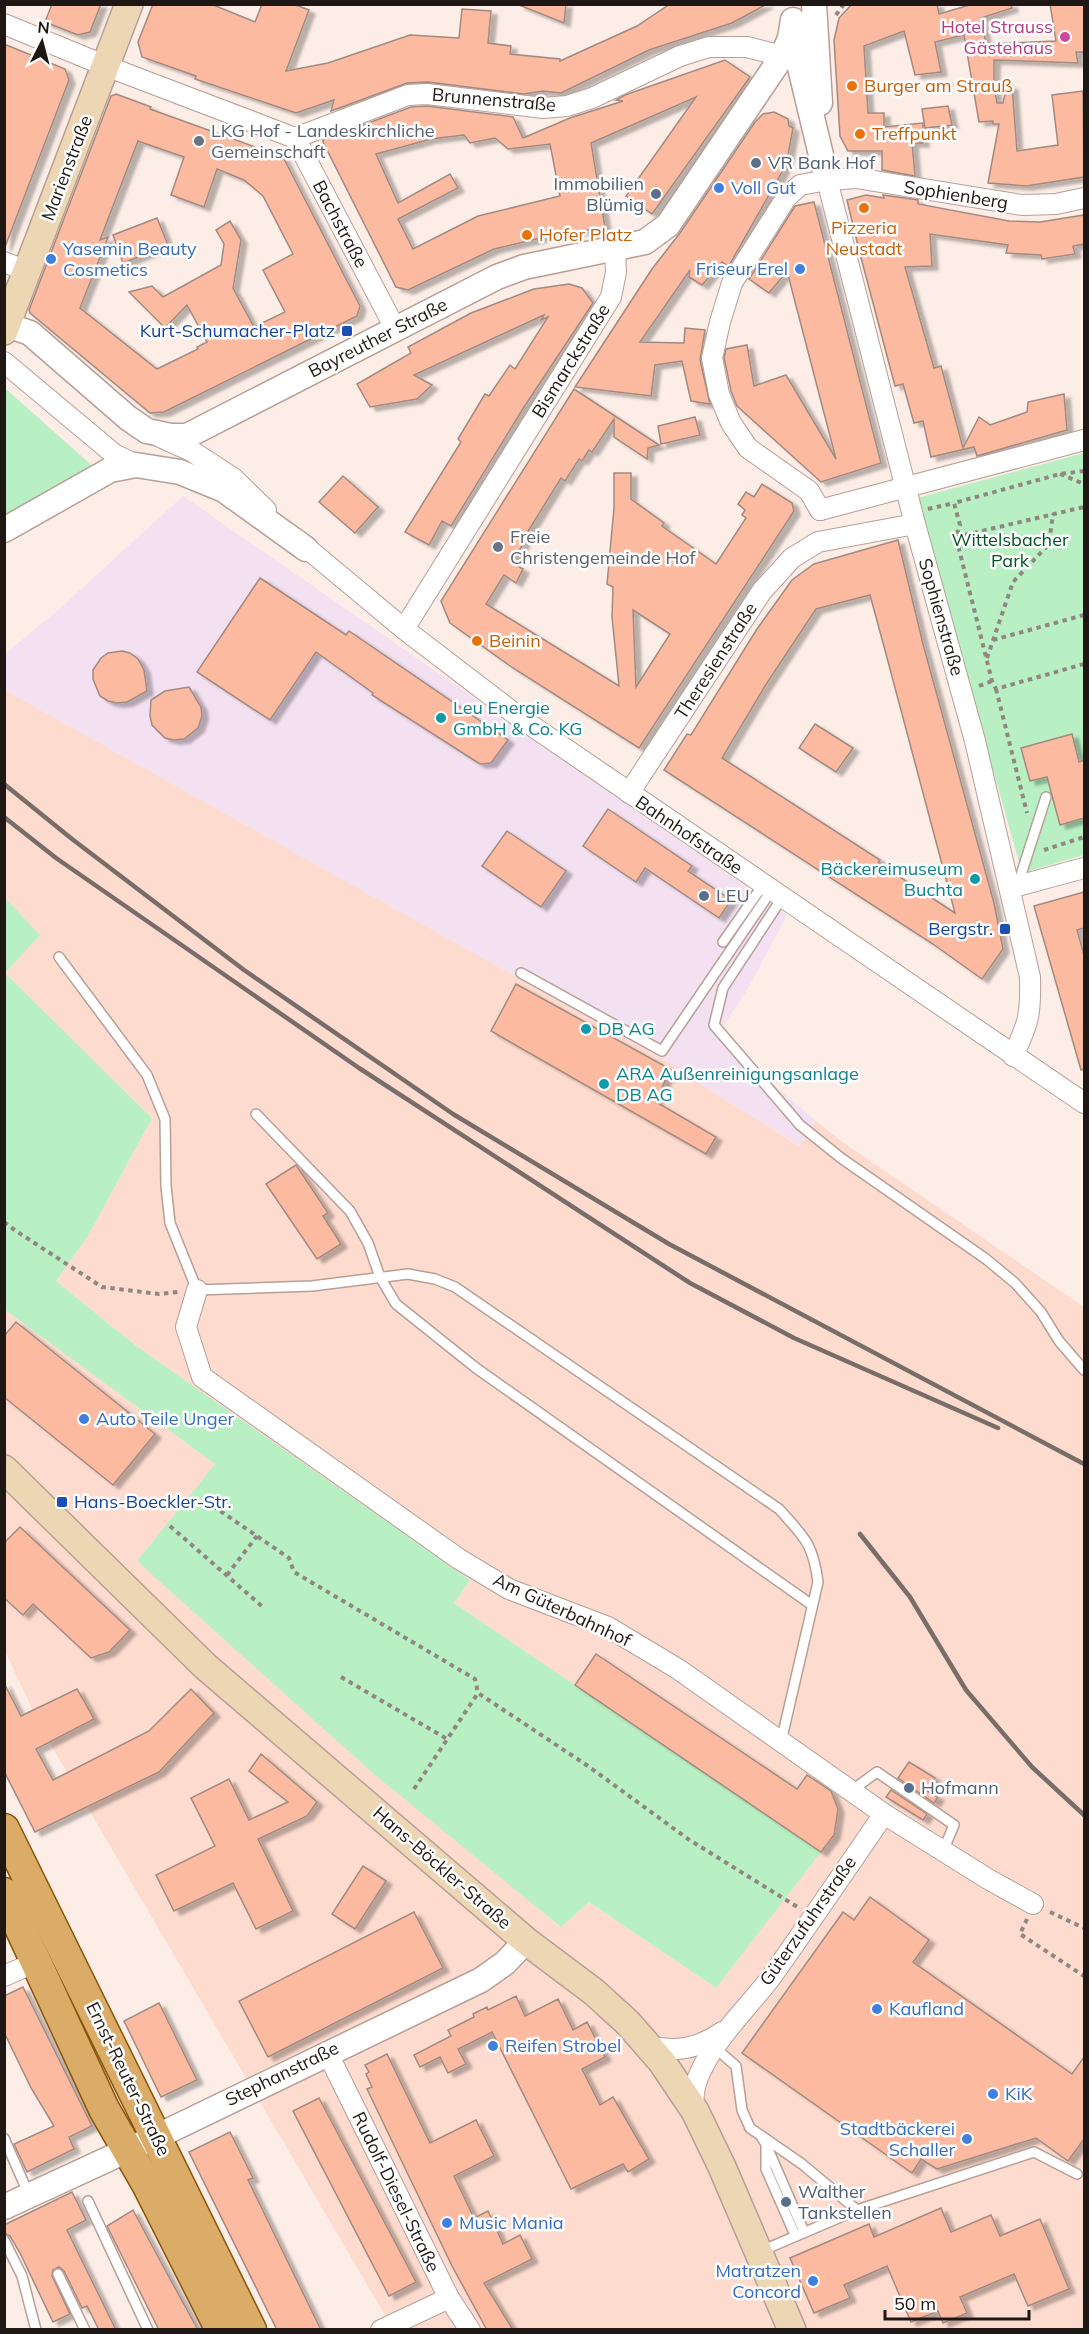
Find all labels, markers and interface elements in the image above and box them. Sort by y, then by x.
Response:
north arrow [12,12,72,72]
place label: Hotel Strauss Gästehaus [941,15,1053,59]
text: N [37,17,51,38]
marker: Hotel Strauss Gästehaus [1058,30,1072,44]
place label: Burger am Strauß [864,74,1013,97]
marker: Burger am Strauß [845,79,859,93]
street label: Brunnenstraße [431,83,557,116]
street label: Marienstraße [36,112,97,224]
place label: LKG Hof - Landeskirchliche Gemeinschaft [211,119,435,163]
place label: Treffpunkt [872,122,957,145]
marker: Treffpunkt [853,127,867,141]
marker: LKG Hof - Landeskirchliche Gemeinschaft [192,134,206,148]
place label: VR Bank Hof [768,151,876,174]
marker: VR Bank Hof [749,156,763,170]
place label: Immobilien Blümig [553,172,644,216]
street label: Sophienberg [902,175,1010,214]
street label: Bachstraße [308,176,373,272]
place label: Voll Gut [731,176,796,199]
marker: Voll Gut [712,181,726,195]
marker: Immobilien Blümig [649,187,663,201]
marker: Pizzeria Neustadt [857,201,871,215]
place label: Pizzeria Neustadt [826,216,902,260]
place label: Hofer Platz [539,223,632,246]
marker: Hofer Platz [520,228,534,242]
place label: Yasemin Beauty Cosmetics [62,237,197,281]
marker: Yasemin Beauty Cosmetics [44,252,58,266]
place label: Friseur Erel [696,257,788,280]
marker: Friseur Erel [793,262,807,276]
street label: Bayreuther Straße [304,293,451,383]
street label: Bismarckstraße [526,299,615,422]
place label: Kurt-Schumacher-Platz [140,319,335,342]
marker: Kurt-Schumacher-Platz [340,324,354,338]
place label: Freie Christengemeinde Hof [510,525,696,569]
park label: Wittelsbacher Park [952,528,1069,572]
marker: Freie Christengemeinde Hof [491,540,505,554]
street label: Sophienstraße [914,556,969,678]
street label: Theresienstraße [669,598,762,723]
place label: Beinin [489,629,541,652]
marker: Beinin [470,634,484,648]
place label: Leu Energie GmbH & Co. KG [453,696,582,740]
marker: Leu Energie GmbH & Co. KG [434,711,448,725]
street label: Bahnhofstraße [631,790,747,879]
place label: Bäckereimuseum Buchta [821,857,963,901]
marker: Bäckereimuseum Buchta [968,872,982,886]
place label: LEU [716,884,750,907]
marker: LEU [697,889,711,903]
place label: Bergstr. [928,917,993,940]
marker: Bergstr. [998,922,1012,936]
place label: DB AG [598,1017,655,1040]
marker: DB AG [579,1022,593,1036]
place label: ARA Außenreinigungsanlage DB AG [616,1062,859,1106]
marker: ARA Außenreinigungsanlage DB AG [597,1077,611,1091]
place label: Auto Teile Unger [96,1407,234,1430]
marker: Auto Teile Unger [77,1412,91,1426]
place label: Hans-Boeckler-Str. [74,1490,232,1513]
marker: Hans-Boeckler-Str. [55,1495,69,1509]
street label: Am Güterbahnhof [490,1568,636,1652]
place label: Hofmann [921,1776,999,1799]
marker: Hofmann [902,1781,916,1795]
street label: Hans-Böckler-Straße [368,1801,516,1934]
street label: Güterzufuhrstraße [754,1851,861,1990]
place label: Kaufland [889,1997,964,2020]
street label: Ernst-Reuter-Straße [81,1998,176,2159]
marker: Kaufland [870,2002,884,2016]
place label: Reifen Strobel [505,2034,621,2057]
street label: Stephanstraße [221,2036,342,2111]
marker: Reifen Strobel [486,2039,500,2053]
place label: KiK [1005,2082,1033,2105]
marker: KiK [986,2087,1000,2101]
street label: Rudolf-Diesel-Straße [348,2108,445,2276]
place label: Stadtbäckerei Schaller [840,2117,955,2161]
marker: Stadtbäckerei Schaller [960,2132,974,2146]
place label: Walther Tankstellen [798,2180,892,2224]
marker: Walther Tankstellen [779,2195,793,2209]
place label: Music Mania [459,2211,564,2234]
marker: Music Mania [440,2216,454,2230]
place label: Matratzen Concord [715,2259,801,2303]
marker: Matratzen Concord [806,2274,820,2288]
scale bar [885,2283,1029,2321]
text: 50 m [894,2292,936,2315]

